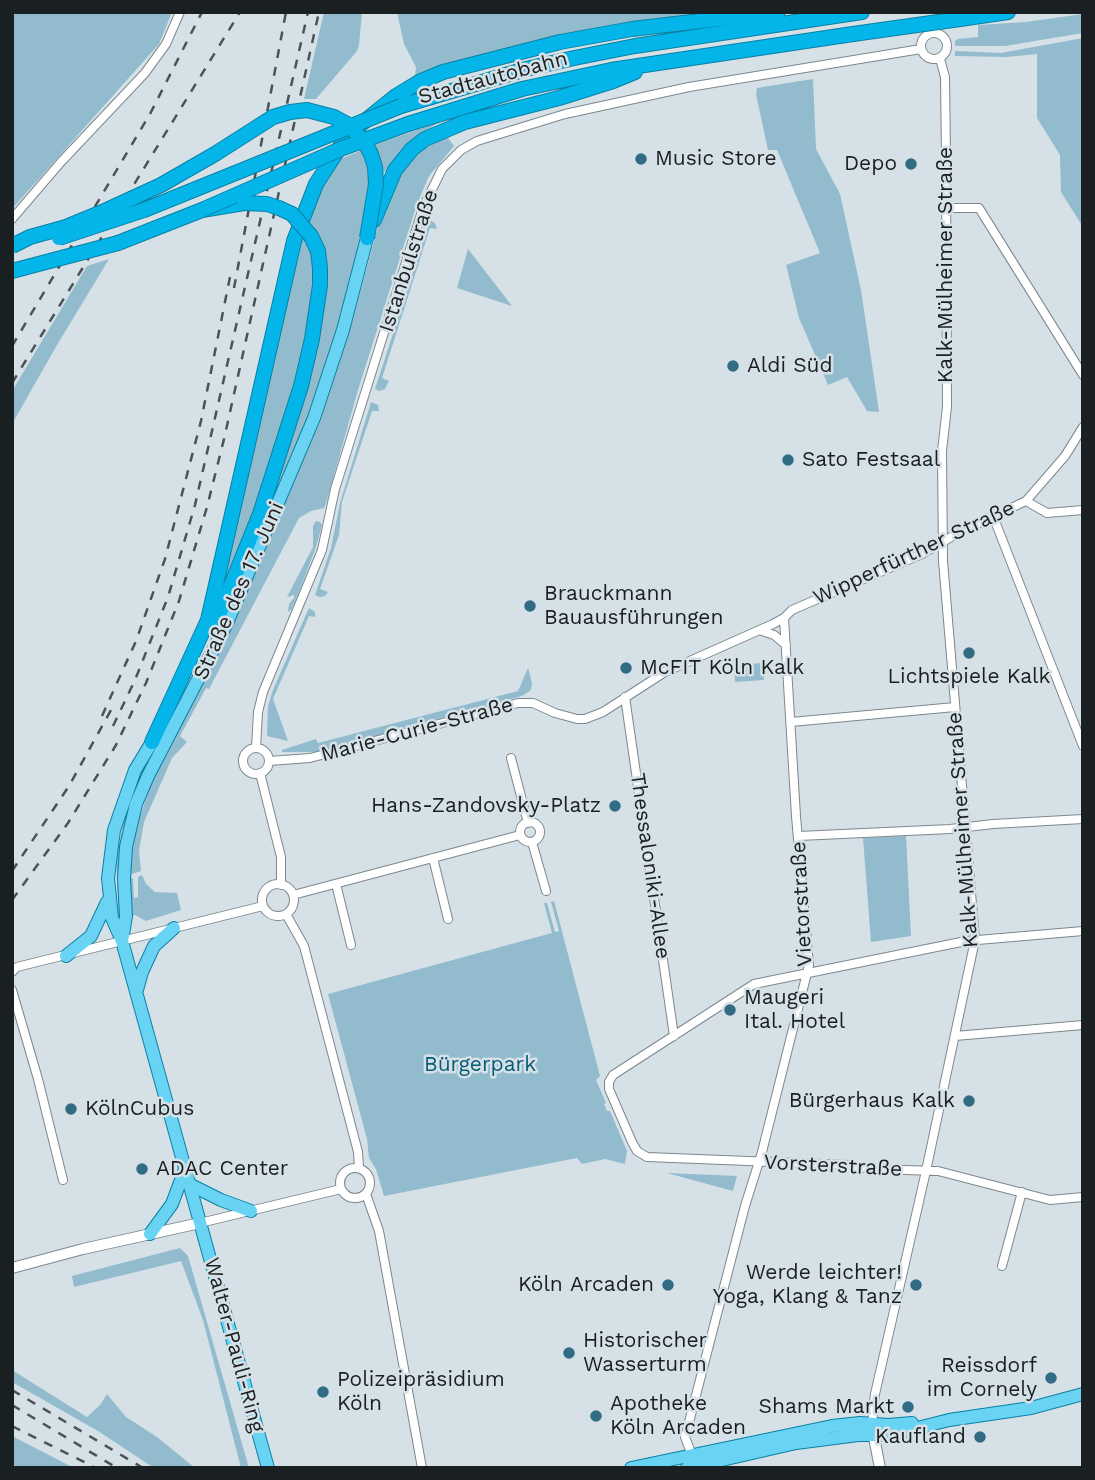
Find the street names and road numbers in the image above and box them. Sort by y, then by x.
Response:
street label: Stadtautobahn [416,46,570,110]
street label: Kalk-Mülheimer Straße [933,147,959,383]
street label: Istanbulstraße [374,187,444,335]
street label: Wipperfürther Straße [809,495,1019,611]
street label: Straße des 17. Juni [188,498,290,684]
street label: Marie-Curie-Straße [318,692,516,768]
street label: Kalk-Mülheimer Straße [942,711,984,949]
street label: Thessaloniki-Allee [624,771,676,961]
street label: Vietorstraße [786,841,818,967]
street label: Vorsterstraße [763,1150,903,1182]
street label: Walter-Pauli-Ring [199,1255,269,1435]

